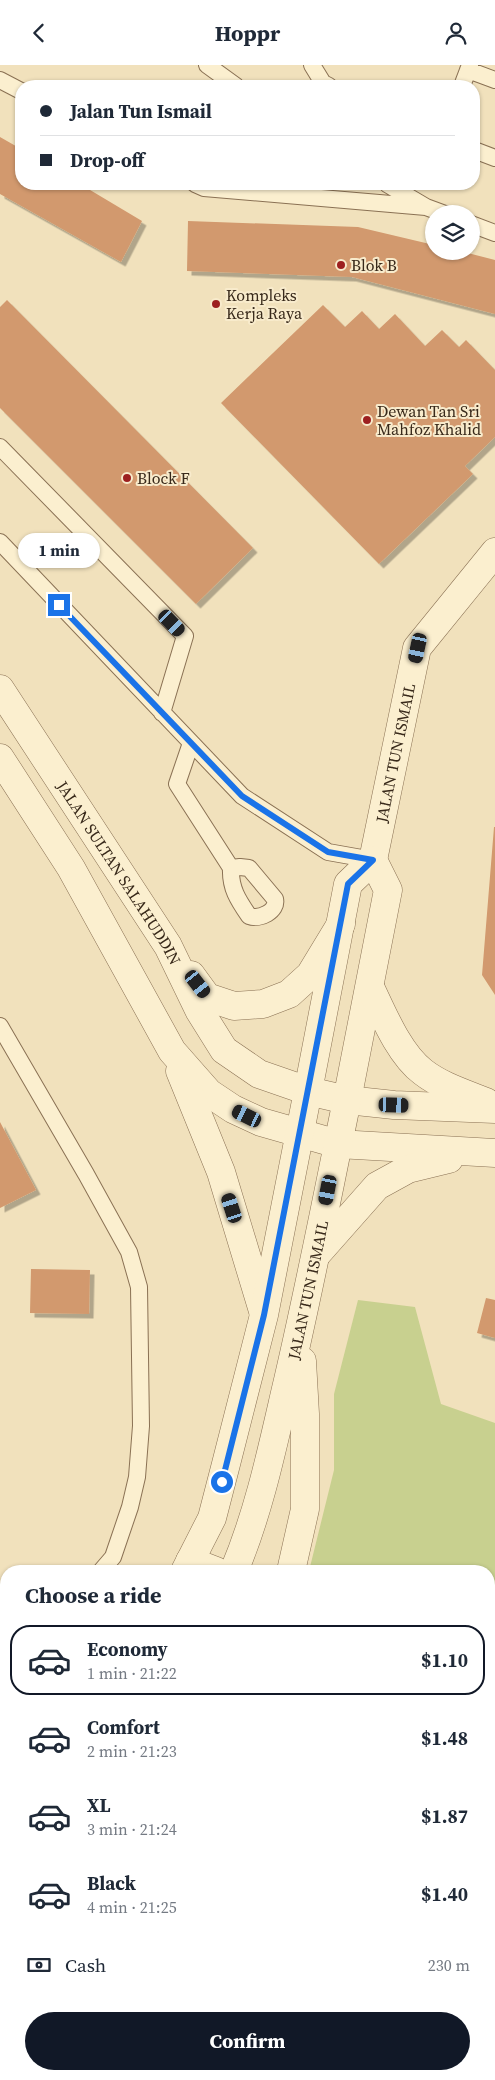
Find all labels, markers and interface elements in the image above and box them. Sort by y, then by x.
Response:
text: Hoppr [215,18,280,48]
icon: back [25,19,53,47]
icon: person [442,19,470,47]
text: Jalan Tun Ismail [70,98,212,124]
text: Drop-off [70,147,144,173]
map controls [425,205,480,260]
button: layers [425,205,480,260]
place label: Blok B [351,254,397,276]
marker: Blok B [335,259,347,271]
place label: Kompleks Kerja Raya [226,284,303,324]
marker: Kompleks Kerja Raya [210,298,222,310]
place label: Dewan Tan Sri Mahfoz Khalid [377,400,481,440]
marker: Dewan Tan Sri Mahfoz Khalid [361,414,373,426]
place label: Block F [137,467,190,489]
marker: Block F [121,472,133,484]
callout: 1 min [18,533,100,567]
text: 1 min [38,539,80,561]
route end [48,594,70,616]
car [156,607,187,639]
car [407,632,428,664]
street label: JALAN TUN ISMAIL [370,681,420,825]
street label: JALAN SULTAN SALAHUDDIN [51,776,186,968]
car [182,968,213,1000]
car [378,1097,409,1113]
car [230,1103,263,1129]
car [317,1174,338,1206]
car [220,1191,243,1225]
street label: JALAN TUN ISMAIL [282,1218,333,1363]
route start [211,1471,233,1493]
text: Choose a ride [25,1580,162,1610]
text: Economy [87,1636,168,1662]
icon: car [27,1638,72,1683]
text: $1.10 [421,1647,468,1673]
text: 1 min · 21:22 [87,1662,177,1684]
text: Comfort [87,1714,160,1740]
icon: car [27,1716,72,1761]
text: $1.48 [421,1725,468,1751]
text: 2 min · 21:23 [87,1740,177,1762]
text: XL [87,1792,110,1818]
icon: car [27,1794,72,1839]
text: $1.87 [421,1803,468,1829]
text: 3 min · 21:24 [87,1818,177,1840]
text: Black [87,1870,136,1896]
icon: car [27,1872,72,1917]
text: $1.40 [421,1881,468,1907]
text: 4 min · 21:25 [87,1896,177,1918]
icon: cash [25,1951,53,1979]
text: Cash [65,1952,106,1978]
text: 230 m [428,1954,470,1976]
button: Confirm [25,2012,470,2070]

